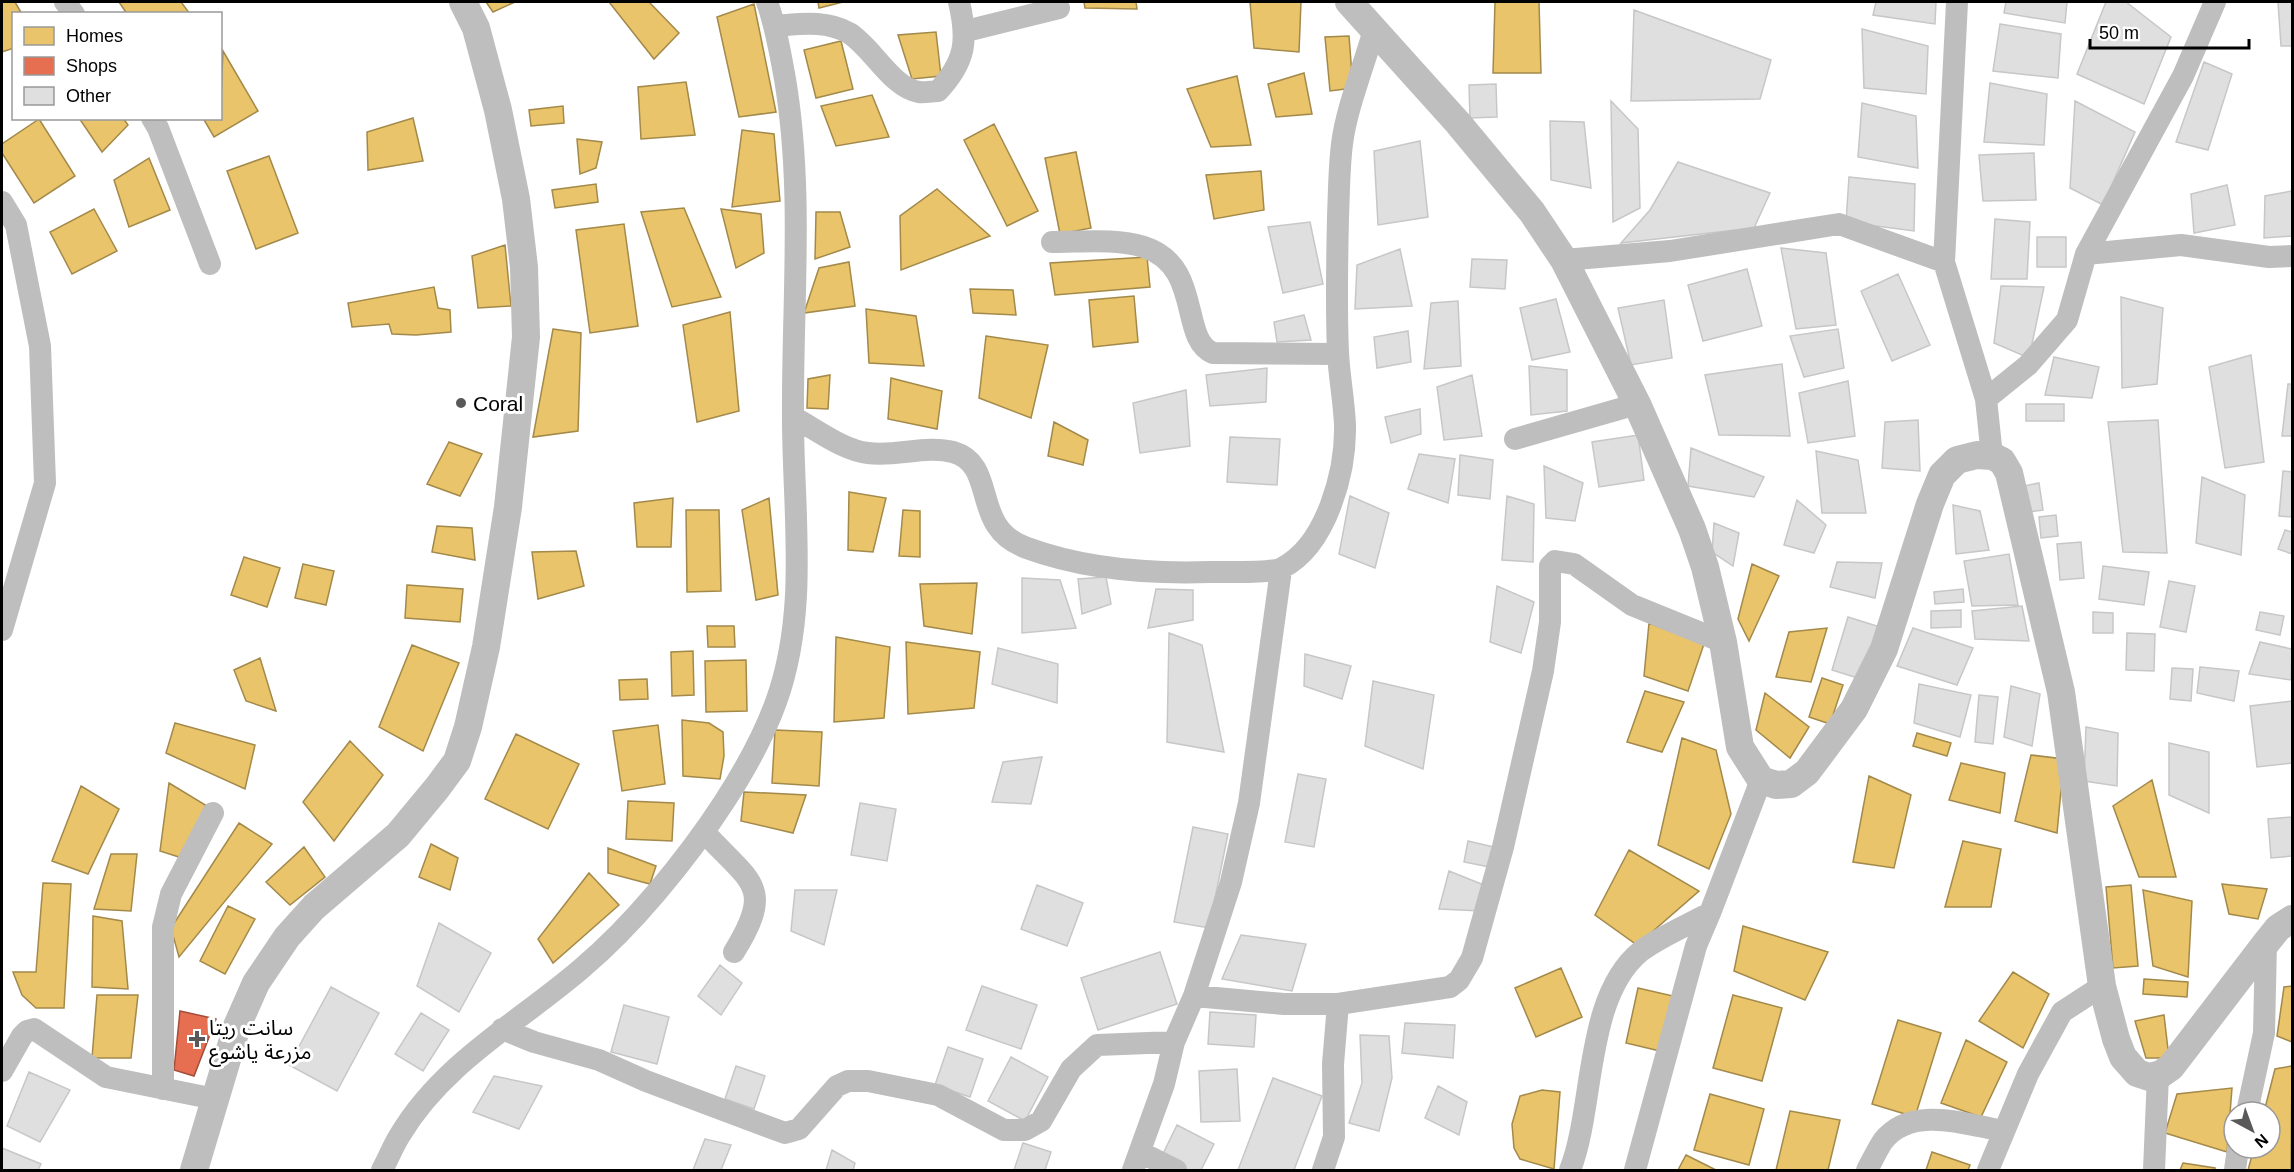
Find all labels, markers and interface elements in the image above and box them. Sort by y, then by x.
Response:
legend [12,12,222,120]
scale bar [2090,12,2249,50]
text: 50 m [2099,23,2139,43]
text: Homes [66,26,123,46]
text: Shops [66,56,117,76]
text: Other [66,86,111,106]
place label: Coral [473,392,523,415]
marker: Coral [454,396,468,410]
place label: سانت ريتا مزرعة ياشوع [209,1016,312,1067]
marker: سانت ريتا مزرعة ياشوع [190,1032,204,1046]
north arrow [2222,1100,2282,1160]
text: N [2252,1131,2271,1151]

